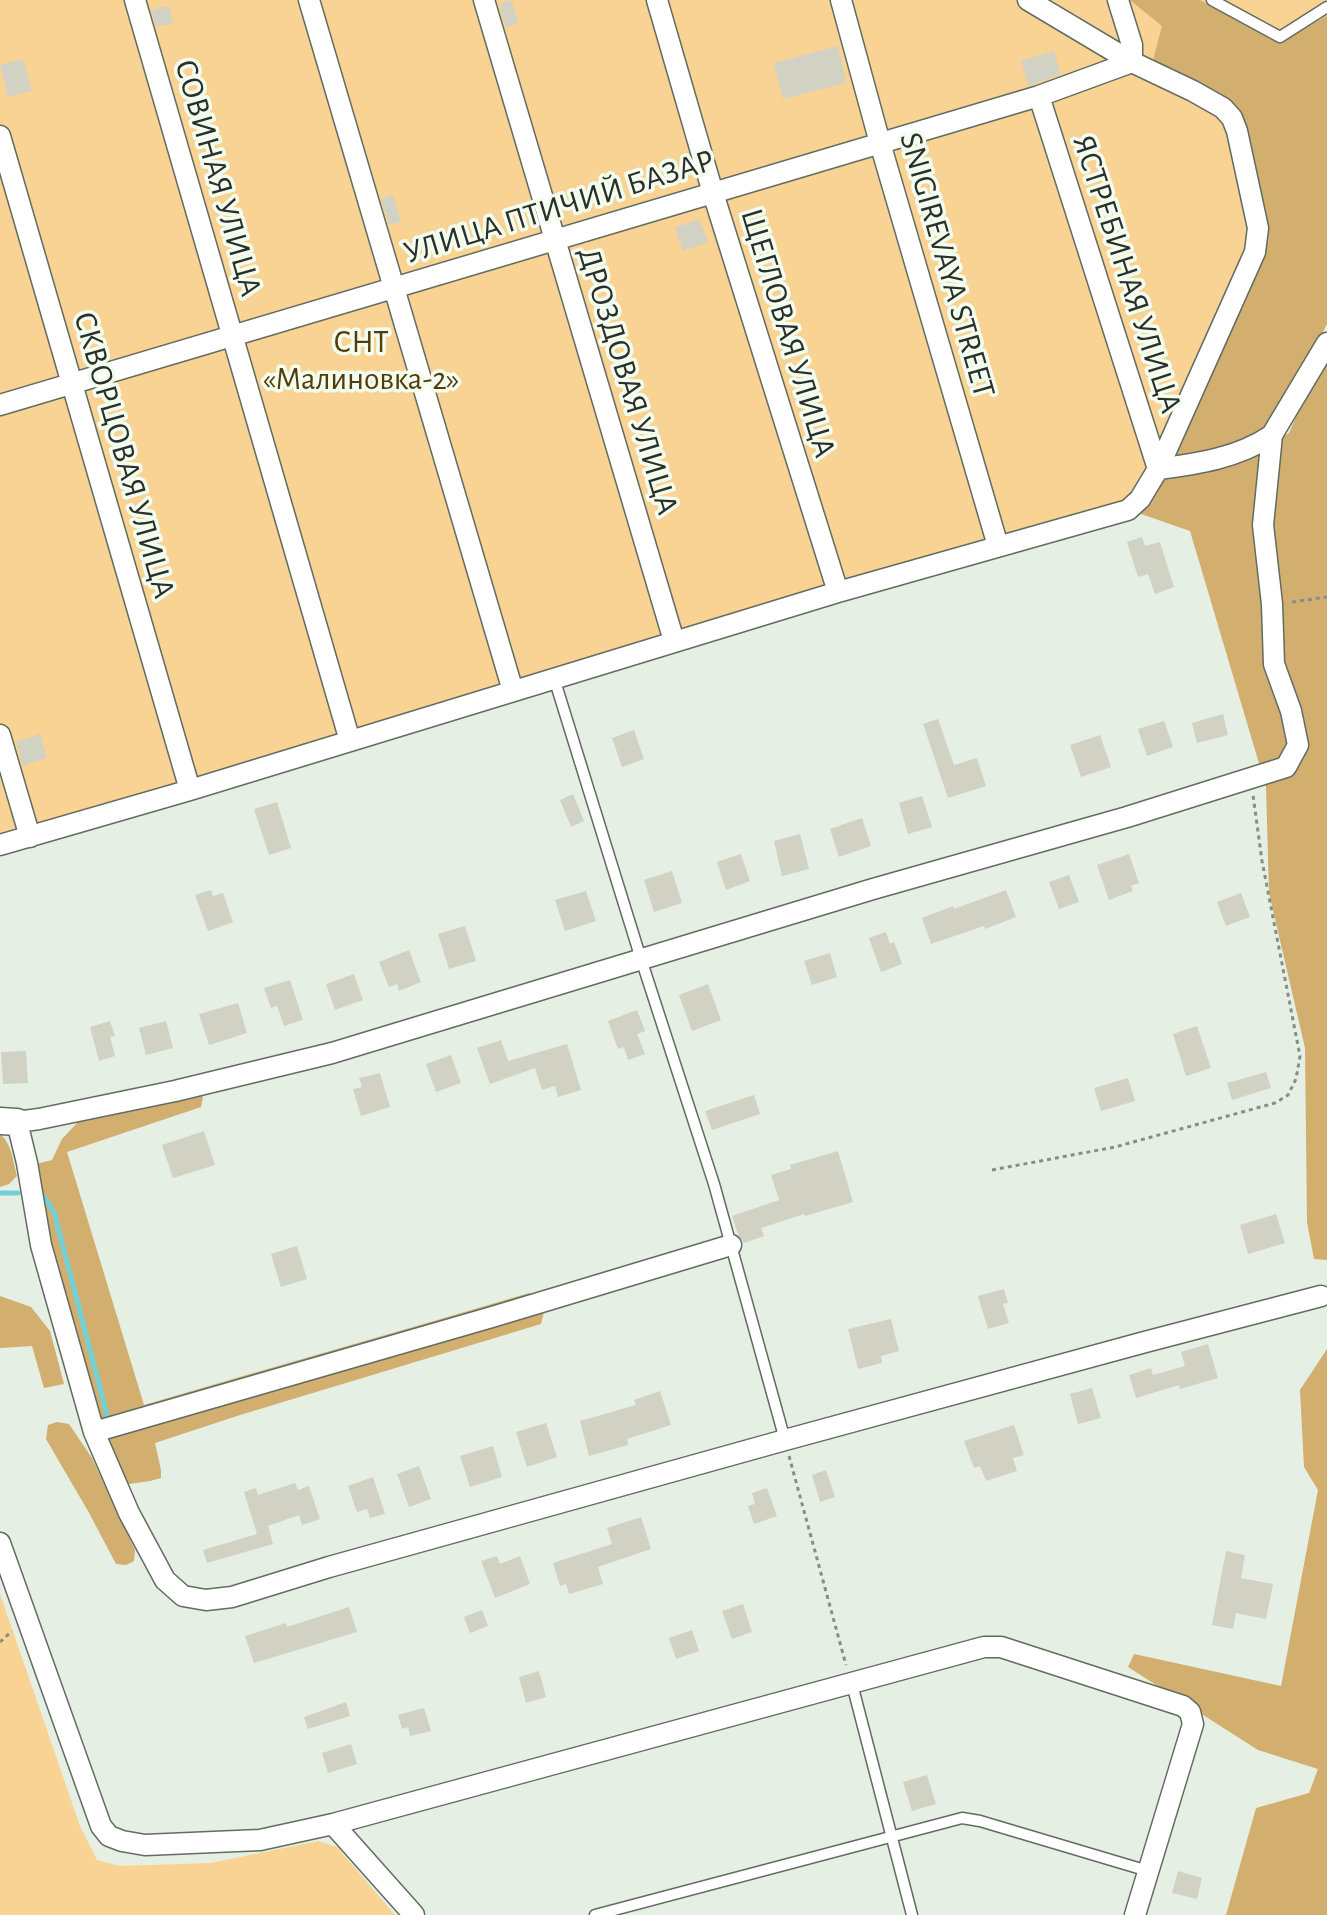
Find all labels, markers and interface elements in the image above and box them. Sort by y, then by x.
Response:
street label: СОВИНАЯ УЛИЦА [166,55,270,301]
street label: SNIGIREVAYA STREET [891,128,1003,402]
street label: ЯСТРЕБИНАЯ УЛИЦА [1064,130,1190,418]
street label: УЛИЦА ПТИЧИЙ БАЗАР [399,142,719,272]
street label: ЩЕГЛОВАЯ УЛИЦА [732,204,844,462]
street label: ДРОЗДОВАЯ УЛИЦА [569,243,687,519]
street label: СКВОРЦОВАЯ УЛИЦА [65,307,183,603]
park label: СНТ «Малиновка-2» [263,323,459,398]

